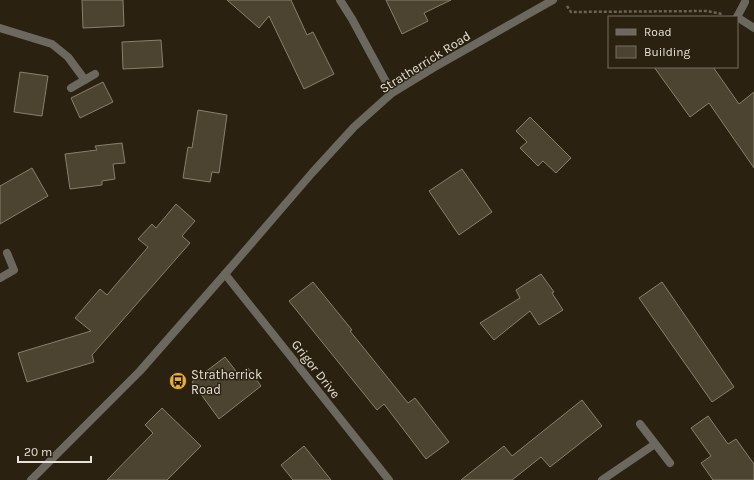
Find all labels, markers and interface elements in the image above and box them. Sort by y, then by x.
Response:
legend [608,16,738,68]
text: Road [644,25,672,39]
street label: Stratherrick Road [377,28,473,96]
text: Building [644,45,691,59]
street label: Grigor Drive [289,337,344,401]
place label: Stratherrick Road [191,367,262,397]
bus stop icon: Stratherrick Road [168,371,188,391]
scale bar [18,438,91,464]
text: 20 m [24,445,52,459]

